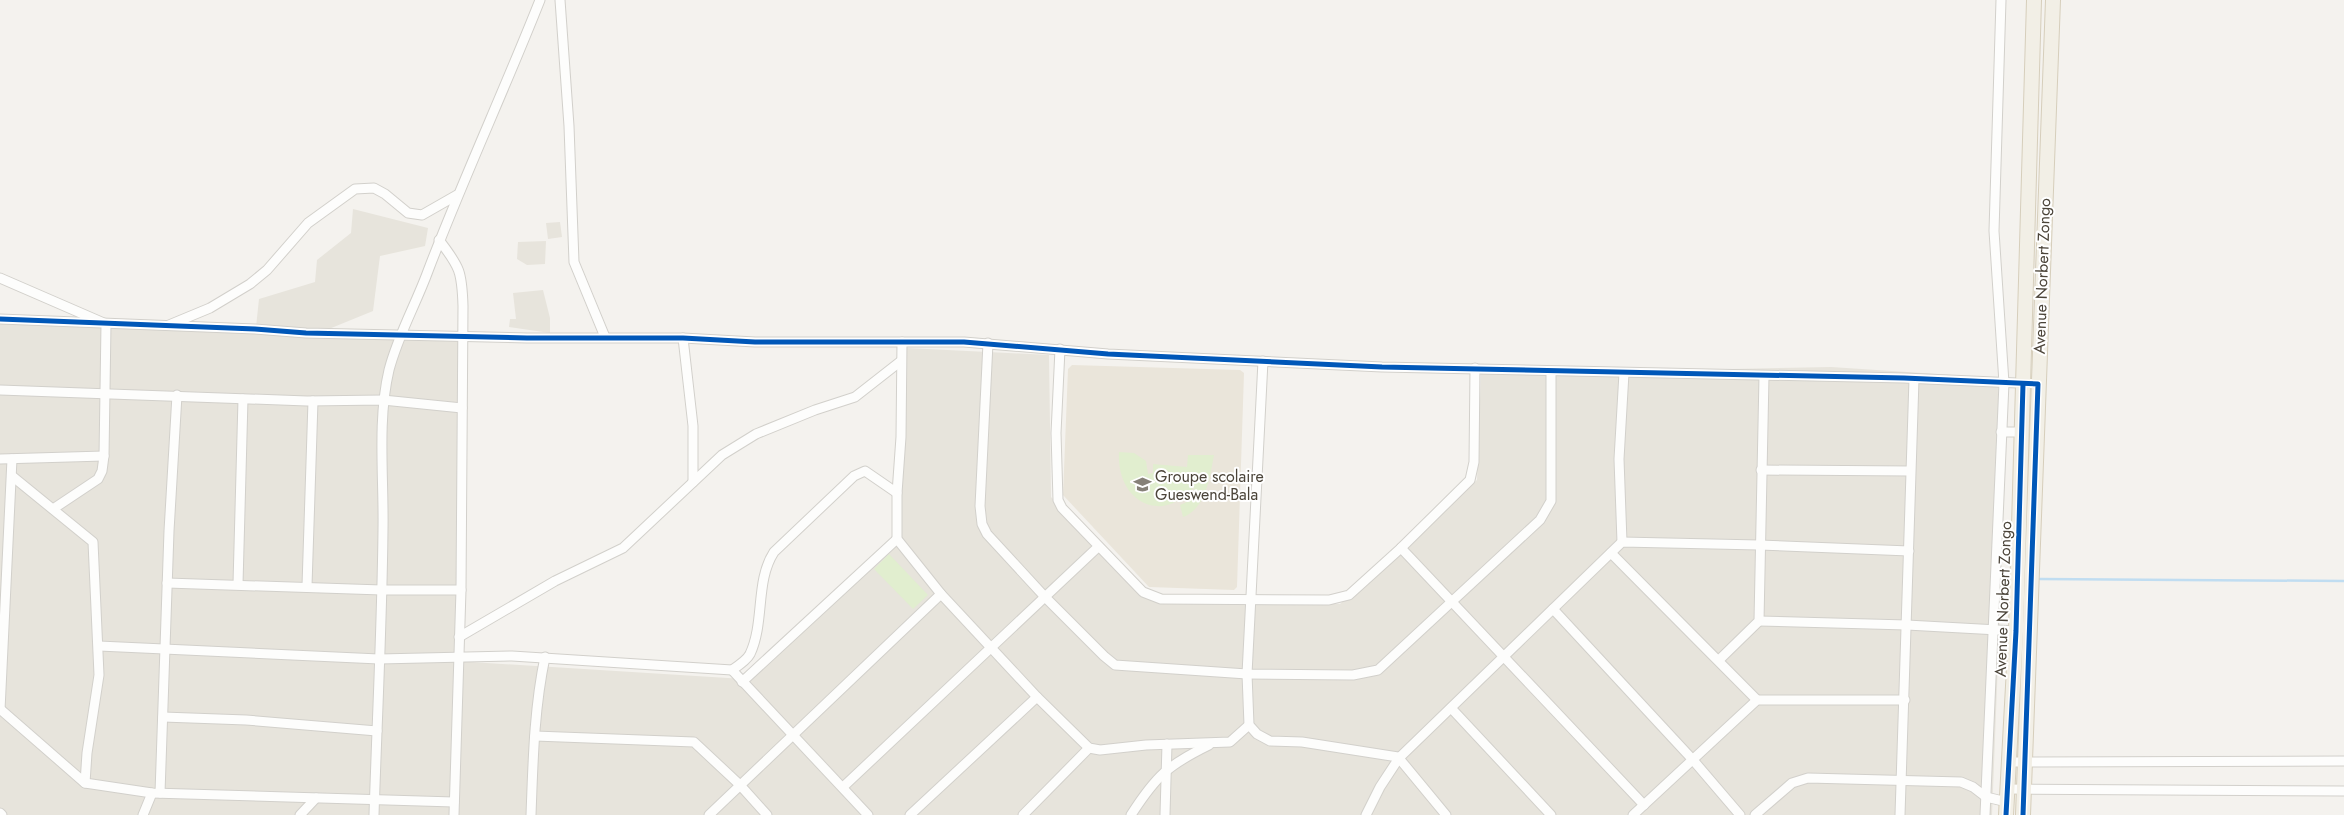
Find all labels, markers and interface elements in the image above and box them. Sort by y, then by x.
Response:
street label: Avenue Norbert Zongo [2028,197,2056,354]
place label: Groupe scolaire Gueswend-Bala [1155,465,1264,506]
school or university icon: Groupe scolaire Gueswend-Bala [1132,475,1152,495]
street label: Avenue Norbert Zongo [1989,520,2017,677]

